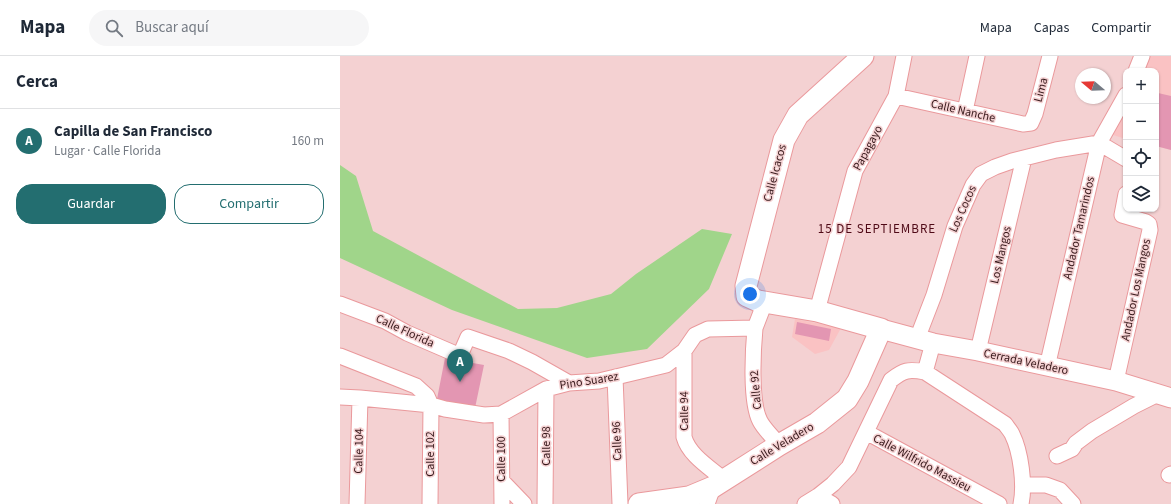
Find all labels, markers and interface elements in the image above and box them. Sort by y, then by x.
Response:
search box [89,10,369,46]
text: Mapa [20,14,65,41]
icon: search [103,17,125,39]
text: Buscar aquí [135,17,209,38]
text: Mapa [980,18,1012,38]
text: Capas [1034,18,1069,38]
text: Compartir [1091,18,1151,38]
north arrow [1075,68,1111,104]
map controls [1123,68,1159,212]
button: + [1123,68,1159,104]
text: Cerca [16,70,58,94]
street label: Lima [1030,76,1052,104]
street label: Calle Nanche [929,95,997,127]
button: − [1123,104,1159,140]
text: Capilla de San Francisco [54,121,212,142]
street label: Papagayo [849,122,887,174]
text: A [25,132,33,150]
text: 160 m [291,132,324,150]
button: locate [1123,140,1159,176]
text: Lugar · Calle Florida [54,142,161,160]
street label: Calle Icacos [759,142,791,204]
street label: Andador Tamarindos [1059,175,1099,281]
button: layers [1123,176,1159,212]
street label: Los Cocos [945,183,981,235]
button: Guardar [16,184,166,224]
button: Compartir [174,184,324,224]
district label: 15 DE SEPTIEMBRE [818,220,936,238]
street label: Los Mangos [986,225,1016,285]
street label: Andador Los Mangos [1117,237,1155,343]
your location [740,284,760,304]
street label: Calle Florida [373,310,437,352]
street label: Cerrada Veladero [982,345,1070,379]
pin: A [447,349,473,382]
street label: Pino Suarez [558,368,620,394]
street label: Calle 92 [746,370,766,410]
street label: Calle 94 [676,391,693,431]
street label: Calle Veladero [747,418,817,470]
street label: Calle 96 [608,421,626,461]
street label: Calle 98 [538,426,555,466]
street label: Calle 104 [350,428,368,474]
street label: Calle Wilfrido Massieu [870,430,974,496]
street label: Calle 102 [422,431,439,477]
street label: Calle 100 [493,436,510,482]

